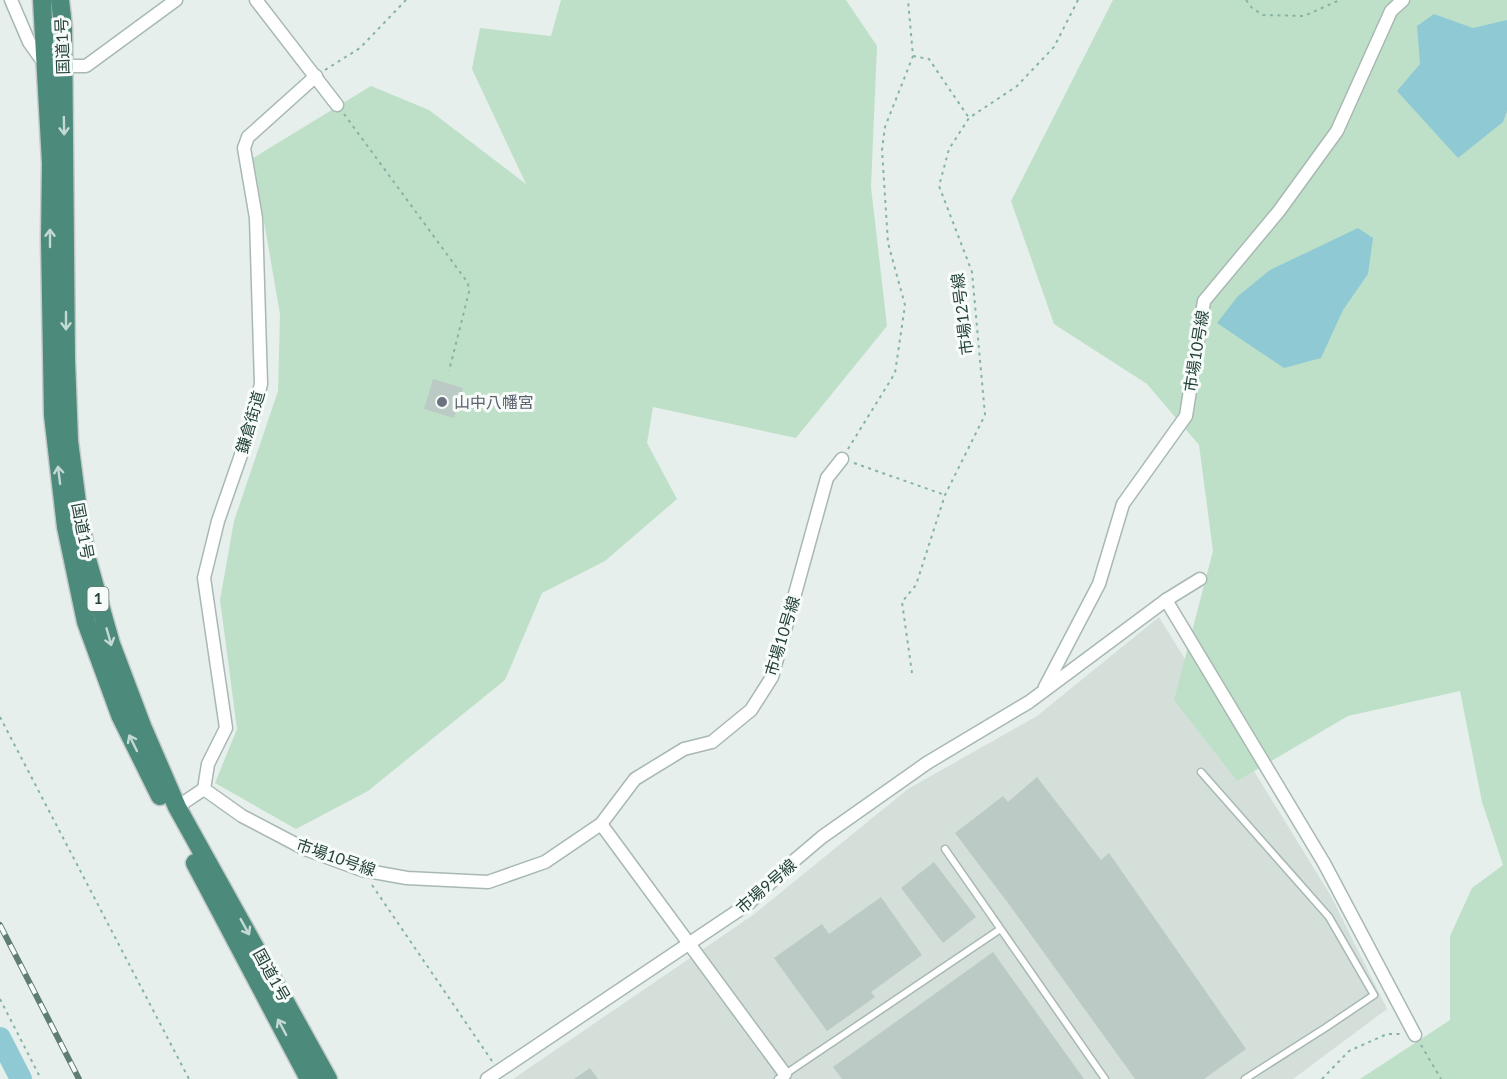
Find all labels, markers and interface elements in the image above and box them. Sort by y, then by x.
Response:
street label: 国道1号 [51,17,72,75]
one-way arrow [58,115,69,135]
one-way arrow [44,229,56,249]
street label: 市場12号線 [947,272,976,356]
street label: 市場10号線 [1180,309,1211,393]
one-way arrow [60,310,72,330]
street label: 鎌倉街道 [232,388,267,455]
place label: 山中八幡宮 [454,392,534,411]
marker: 山中八幡宮 [435,395,449,409]
one-way arrow [53,466,64,486]
street label: 国道1号 [69,501,98,561]
road number: 1 [88,587,108,611]
street label: 市場10号線 [760,594,803,678]
one-way arrow [104,627,115,646]
one-way arrow [127,734,139,752]
street label: 市場10号線 [294,834,378,879]
street label: 市場9号線 [732,854,800,917]
one-way arrow [239,918,251,935]
street label: 国道1号 [250,945,295,1004]
one-way arrow [275,1019,287,1037]

